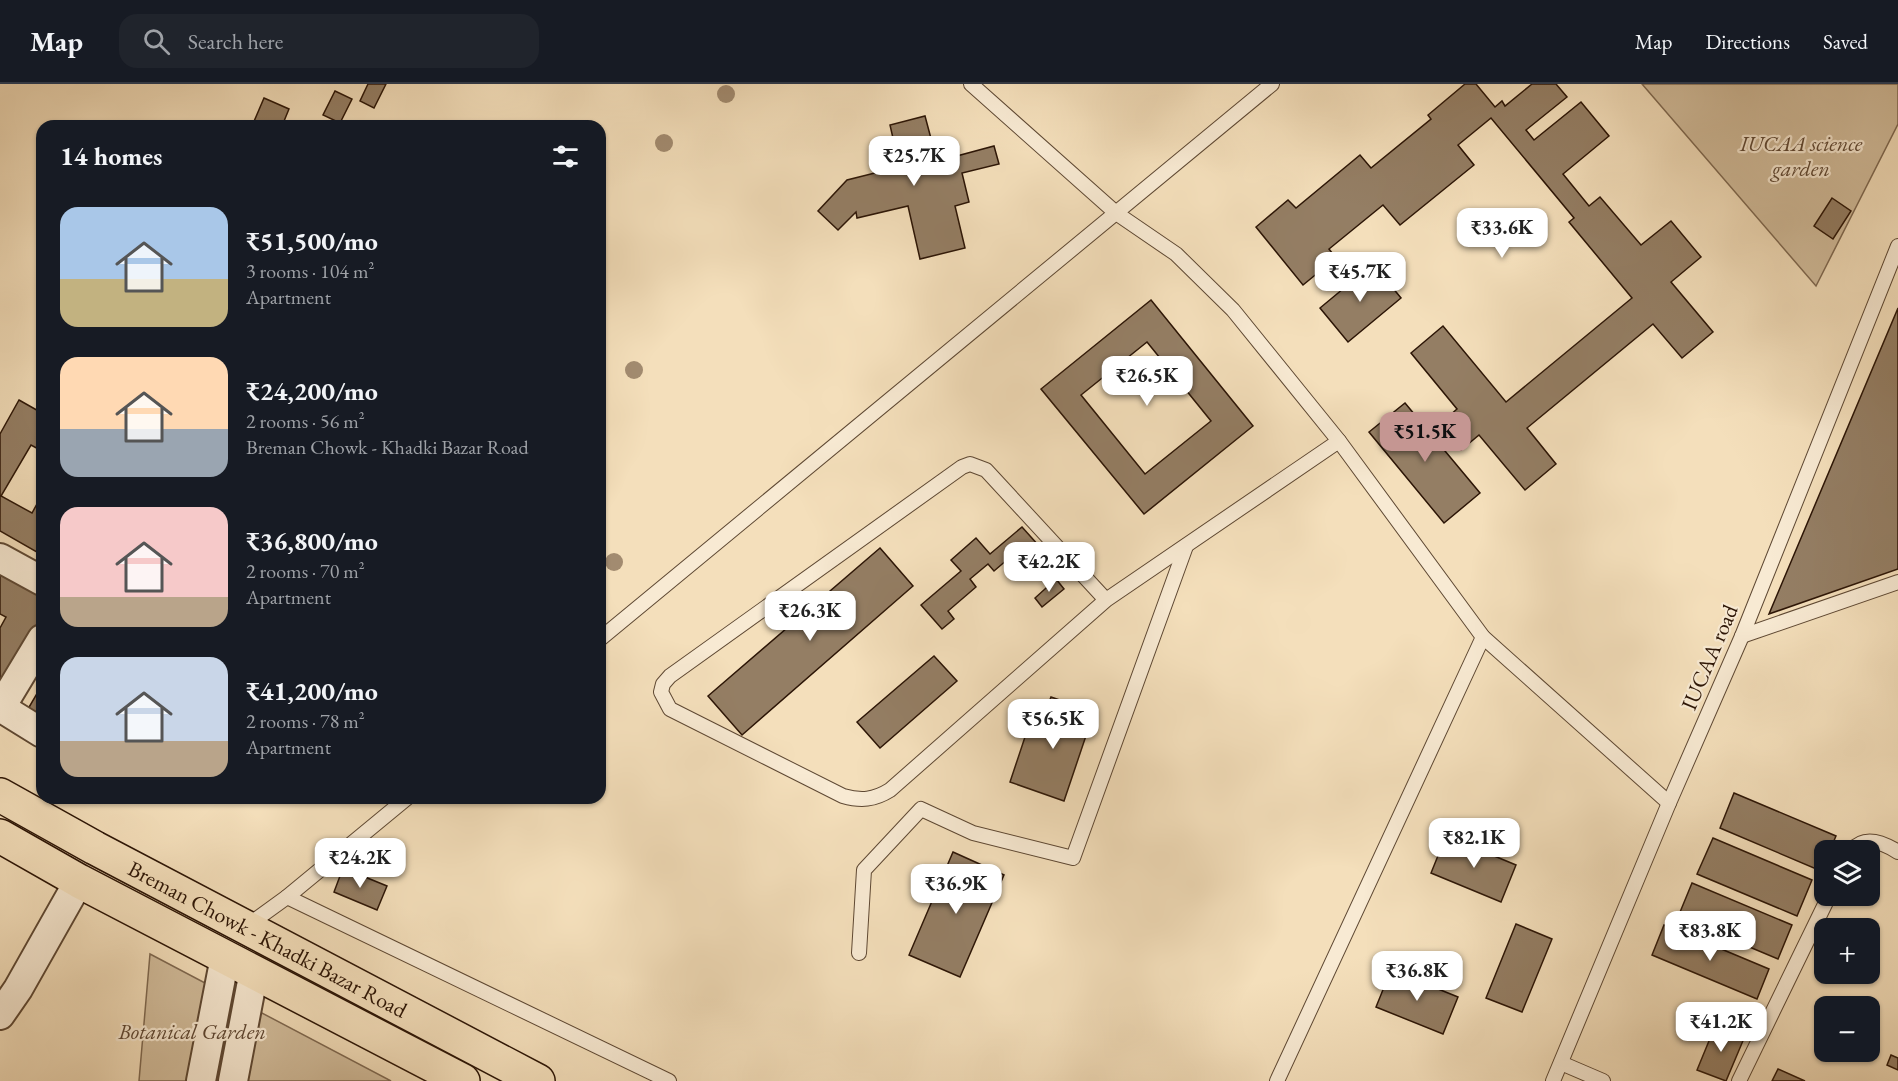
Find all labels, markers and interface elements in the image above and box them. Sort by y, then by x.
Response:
search box [119,14,539,68]
text: Map [30,23,83,59]
icon: search [140,25,173,58]
text: Search here [188,27,283,56]
text: Map [1635,28,1672,55]
text: Directions [1705,28,1790,55]
text: Saved [1823,28,1868,55]
park label: IUCAA science garden [1739,129,1863,183]
pin: ₹25.7K [865,136,963,187]
text: 14 homes [60,139,162,173]
icon: filters [549,140,582,173]
text: ₹25.7K [883,142,945,168]
pin: ₹33.6K [1453,208,1551,259]
text: ₹33.6K [1471,214,1533,240]
text: ₹51,500/mo [246,224,378,258]
icon: home [108,231,180,303]
pin: ₹45.7K [1311,252,1409,303]
text: 3 rooms · 104 m² [246,258,374,284]
text: ₹45.7K [1329,258,1391,284]
text: Apartment [246,284,331,310]
pin: ₹26.5K [1098,356,1196,407]
text: ₹26.5K [1116,362,1178,388]
text: ₹24,200/mo [246,374,378,408]
icon: home [108,381,180,453]
text: 2 rooms · 56 m² [246,408,365,434]
pin: ₹51.5K [1376,412,1474,463]
text: ₹51.5K [1394,418,1456,444]
text: Breman Chowk - Khadki Bazar Road [246,434,529,460]
text: ₹36,800/mo [246,524,378,558]
icon: home [108,531,180,603]
pin: ₹42.2K [1000,542,1098,593]
text: ₹42.2K [1018,548,1080,574]
text: 2 rooms · 70 m² [246,558,365,584]
text: Apartment [246,584,331,610]
pin: ₹26.3K [761,591,859,642]
text: ₹26.3K [779,597,841,623]
street label: IUCAA road [1674,599,1745,714]
text: ₹41,200/mo [246,674,378,708]
icon: home [108,681,180,753]
pin: ₹56.5K [1004,699,1102,750]
text: ₹56.5K [1022,705,1084,731]
text: 2 rooms · 78 m² [246,708,365,734]
text: Apartment [246,734,331,760]
pin: ₹82.1K [1425,818,1523,869]
text: ₹82.1K [1443,824,1505,850]
pin: ₹24.2K [311,838,409,889]
map controls [1814,840,1880,1062]
button: layers [1814,840,1880,906]
text: ₹24.2K [329,844,391,870]
street label: Breman Chowk - Khadki Bazar Road [123,854,413,1025]
pin: ₹36.9K [907,864,1005,915]
text: ₹36.9K [925,870,987,896]
pin: ₹83.8K [1661,911,1759,962]
text: ₹83.8K [1679,917,1741,943]
button: + [1814,918,1880,984]
pin: ₹36.8K [1368,951,1466,1002]
text: ₹36.8K [1386,957,1448,983]
button: − [1814,996,1880,1062]
pin: ₹41.2K [1672,1002,1770,1053]
text: ₹41.2K [1690,1008,1752,1034]
park label: Botanical Garden [117,1017,266,1046]

